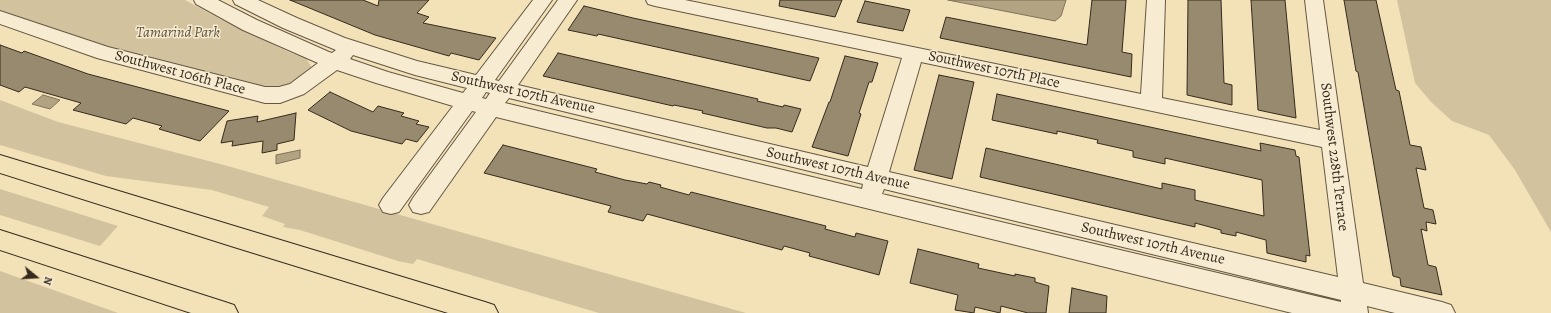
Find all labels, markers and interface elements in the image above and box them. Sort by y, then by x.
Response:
park label: Tamarind Park [136,24,220,42]
street label: Southwest 106th Place [113,47,247,99]
street label: Southwest 107th Place [927,47,1061,93]
street label: Southwest 107th Avenue [449,68,597,118]
street label: Southwest 228th Terrace [1316,82,1352,232]
street label: Southwest 107th Avenue [764,144,912,194]
street label: Southwest 107th Avenue [1079,219,1227,269]
north arrow [16,257,56,297]
text: N [40,275,56,287]

